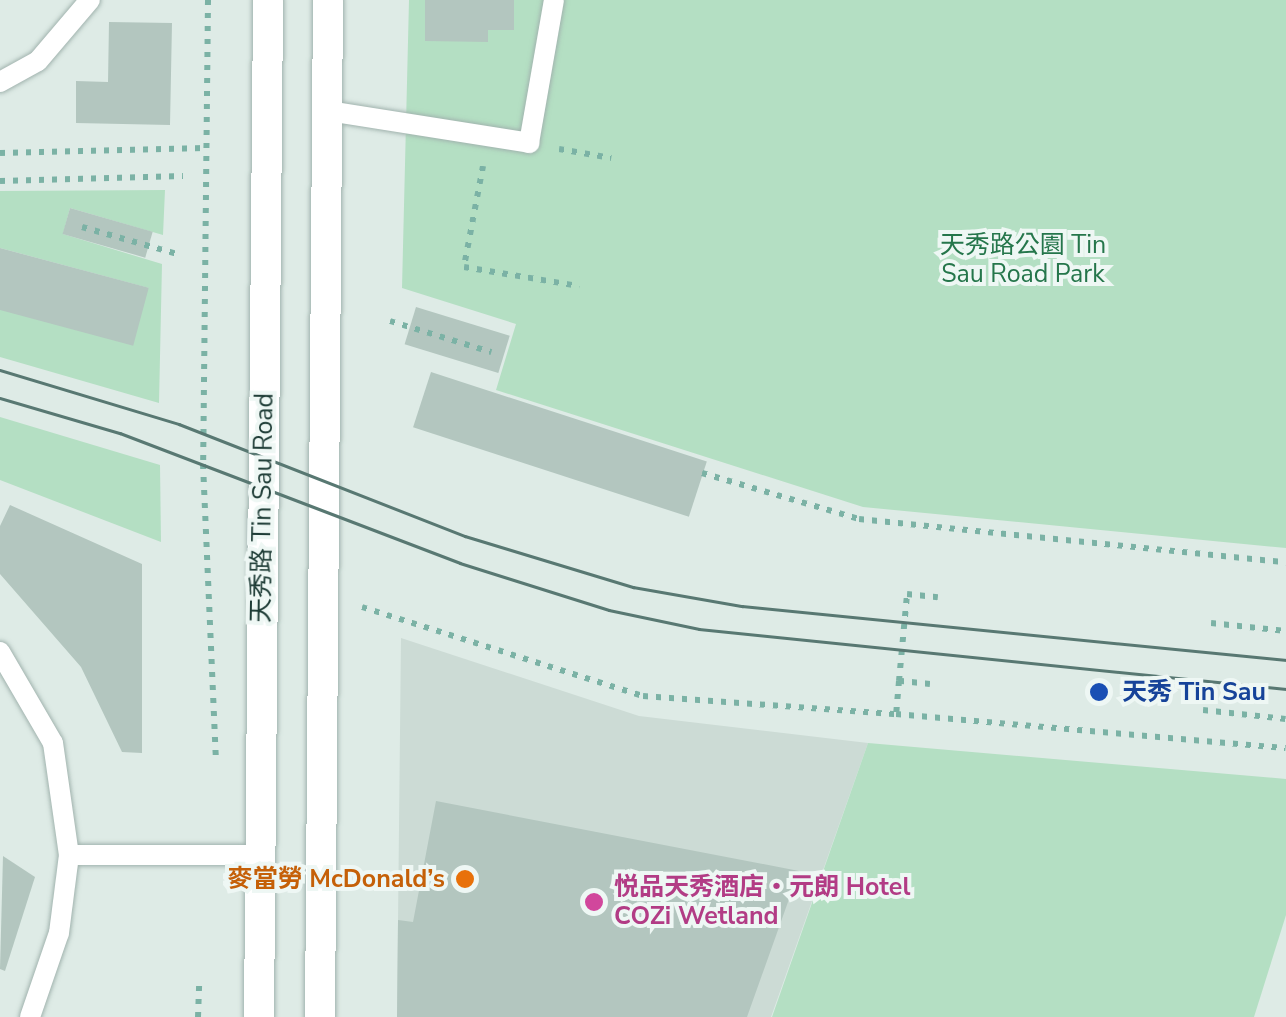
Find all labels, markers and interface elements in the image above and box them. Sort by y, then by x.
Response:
park label: 天秀路公園 Tin Sau Road Park [940,231,1106,290]
street label: 天秀路 Tin Sau Road [246,393,280,623]
place label: 天秀 Tin Sau [1122,677,1266,707]
marker: 天秀 Tin Sau [1086,679,1112,705]
place label: 麥當勞 McDonald’s [227,864,445,894]
marker: 麥當勞 McDonald’s [454,868,476,890]
place label: 悦品天秀酒店‧元朗 Hotel COZi Wetland [614,873,910,932]
marker: 悦品天秀酒店‧元朗 Hotel COZi Wetland [583,891,605,913]

